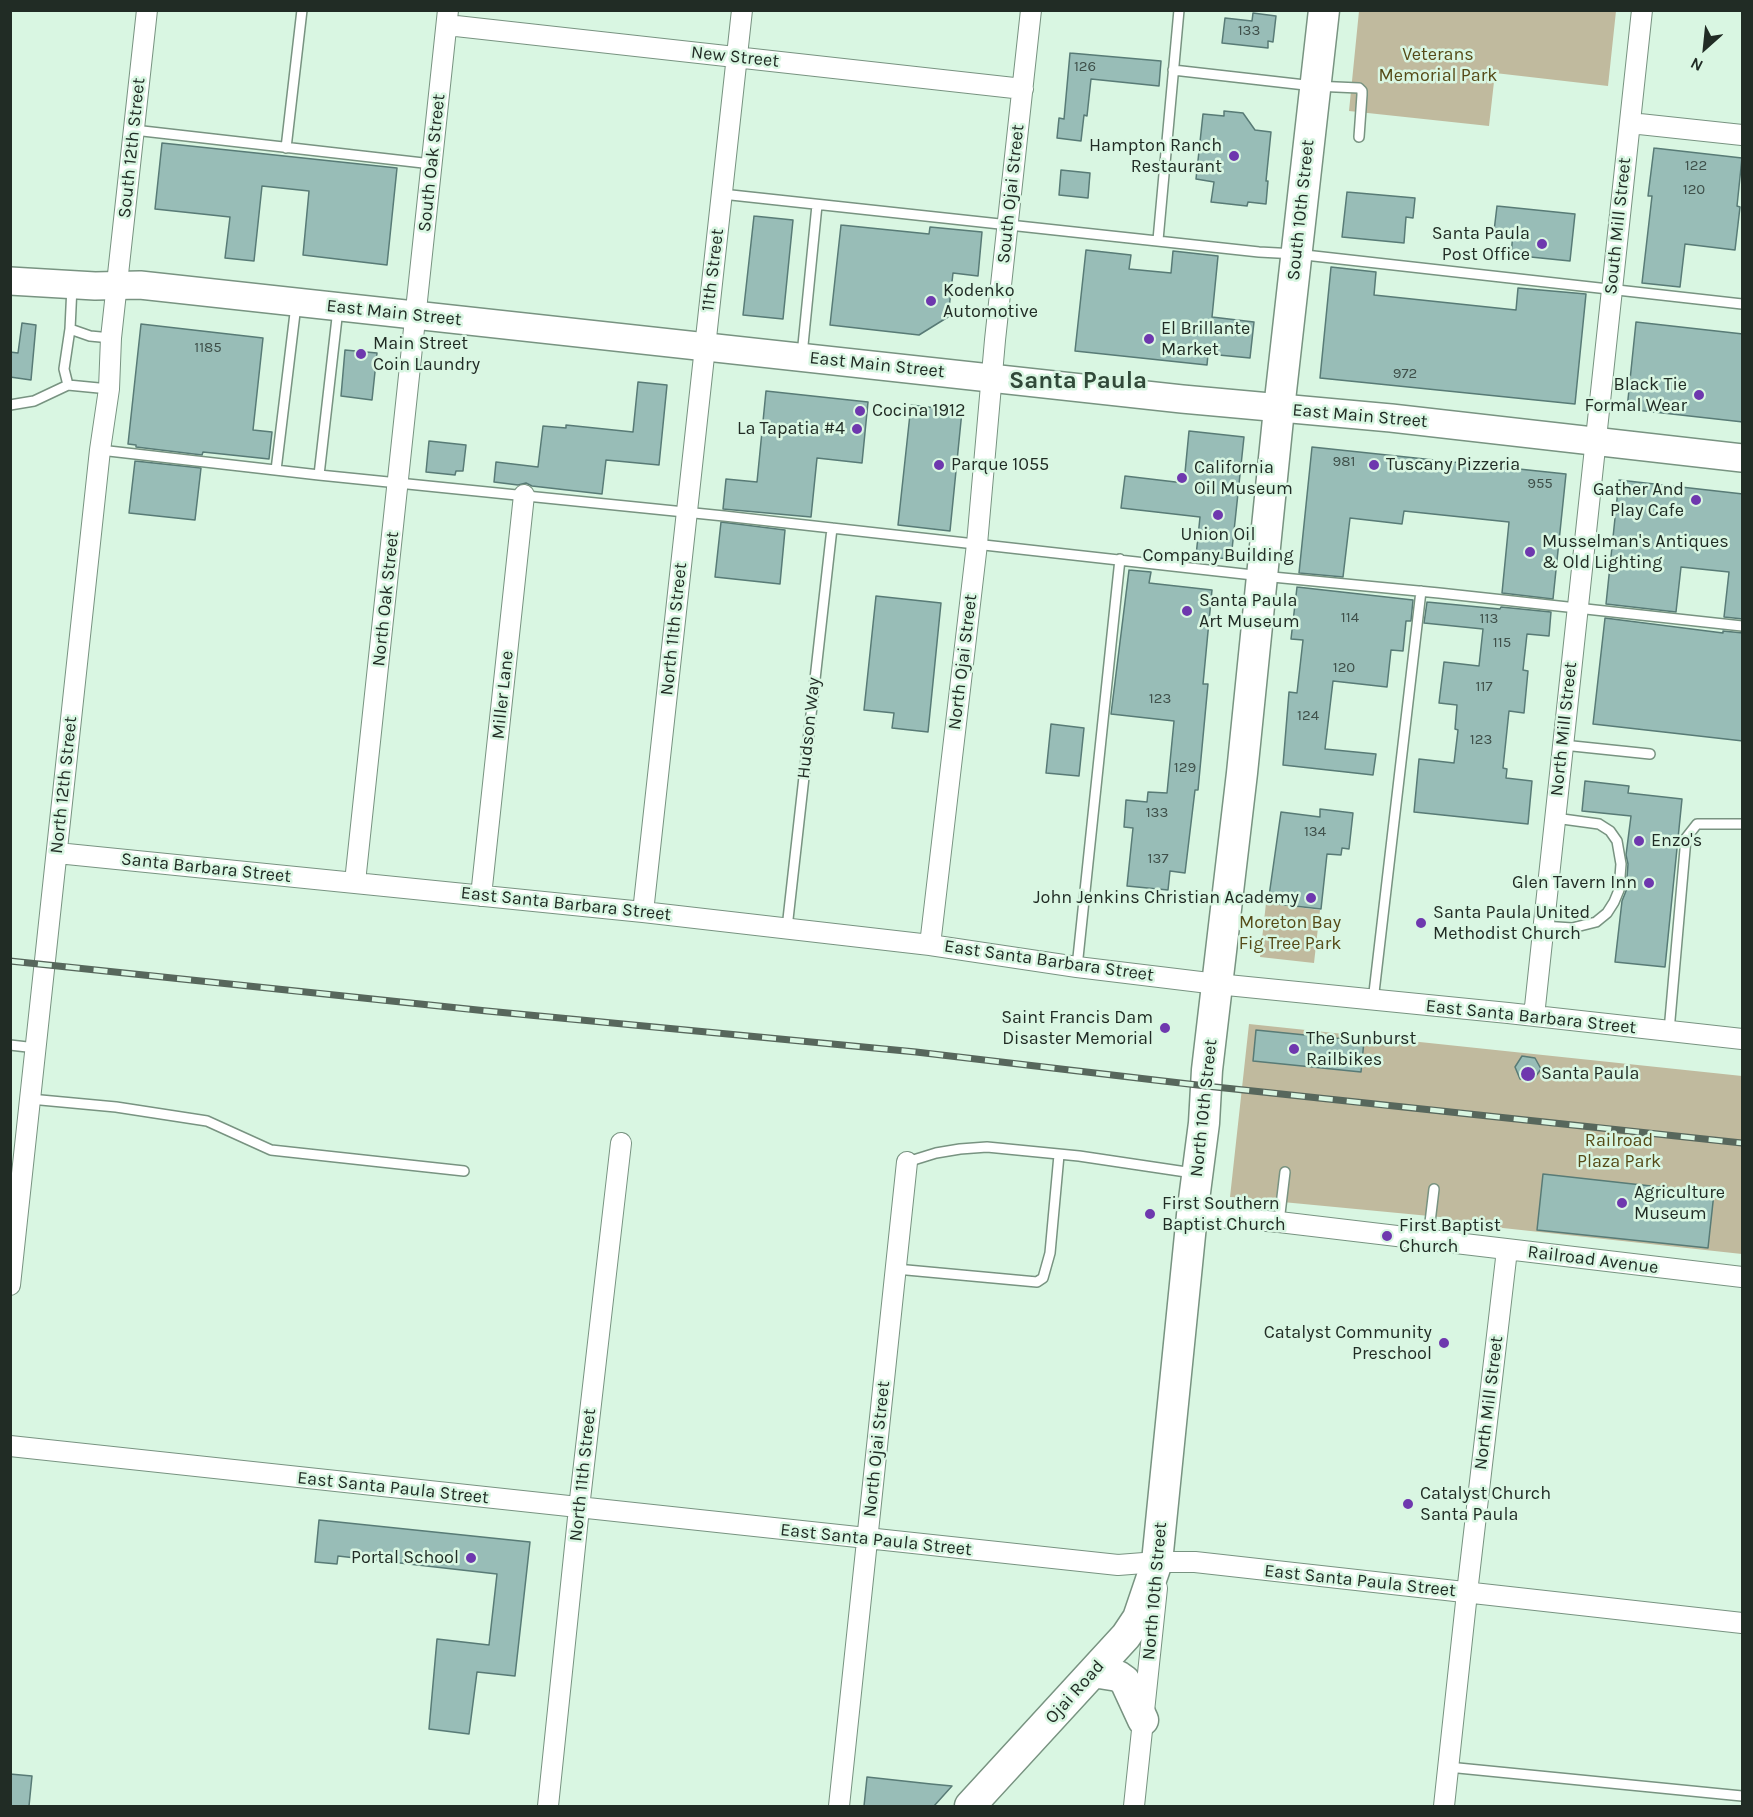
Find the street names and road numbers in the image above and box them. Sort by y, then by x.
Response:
street label: New Street [690,42,780,72]
street label: South 12th Street [114,77,150,219]
street label: South Oak Street [414,93,450,233]
street label: South Ojai Street [993,123,1029,265]
street label: South 10th Street [1283,139,1319,281]
street label: South Mill Street [1600,156,1636,296]
street label: 11th Street [697,227,729,313]
street label: East Main Street [325,295,463,331]
street label: East Main Street [808,347,946,383]
street label: East Main Street [1292,399,1428,433]
street label: North Oak Street [368,530,404,668]
street label: North 11th Street [656,561,692,697]
street label: North Ojai Street [944,593,982,731]
street label: Miller Lane [488,650,518,740]
street label: North Mill Street [1546,661,1582,797]
street label: Hudson Way [793,676,825,780]
street label: North 12th Street [46,715,82,855]
street label: Santa Barbara Street [120,848,292,888]
street label: East Santa Barbara Street [460,882,672,926]
street label: East Santa Barbara Street [943,936,1155,986]
street label: East Santa Barbara Street [1425,995,1637,1039]
street label: North 10th Street [1186,1038,1222,1178]
street label: Railroad Avenue [1526,1241,1660,1279]
street label: North Mill Street [1470,1335,1508,1471]
street label: North Ojai Street [859,1380,895,1518]
street label: North 11th Street [565,1407,601,1543]
street label: East Santa Paula Street [296,1467,490,1509]
street label: East Santa Paula Street [779,1519,973,1561]
street label: North 10th Street [1138,1521,1172,1661]
street label: East Santa Paula Street [1263,1560,1457,1602]
street label: Ojai Road [1041,1656,1109,1728]

